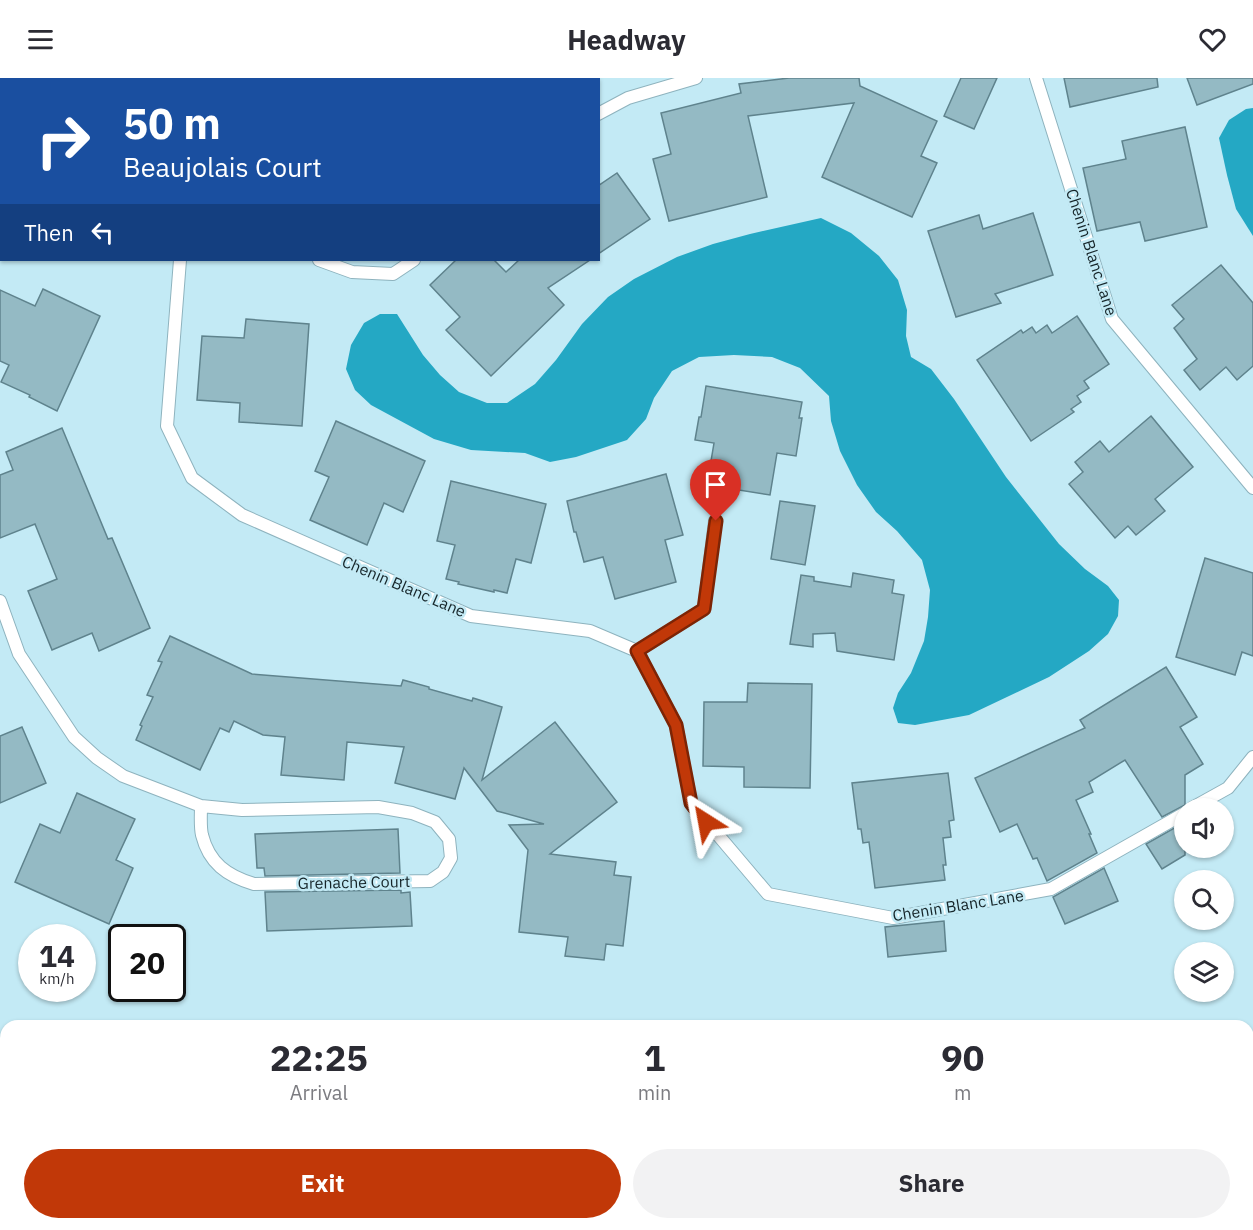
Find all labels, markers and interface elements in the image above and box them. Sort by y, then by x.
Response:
text: Headway [567,22,686,57]
icon: menu [24,23,57,56]
icon: heart [1196,23,1229,56]
text: 50 m [123,96,221,151]
icon: right [24,102,102,180]
text: Beaujolais Court [123,149,322,184]
street label: Chenin Blanc Lane [1062,186,1122,318]
icon: left [86,216,119,249]
text: Then [24,218,74,247]
pin [690,459,741,521]
icon: arrive [699,468,732,501]
street label: Chenin Blanc Lane [339,551,469,621]
position arrow [674,790,738,854]
map controls [1174,798,1234,1002]
button: sound [1174,798,1234,858]
button: search [1174,870,1234,930]
street label: Grenache Court [298,871,410,893]
street label: Chenin Blanc Lane [891,885,1025,925]
speed limit sign: 20 [108,924,186,1002]
text: 14 [39,936,75,975]
button: layers [1174,942,1234,1002]
text: km/h [39,969,75,988]
text: 22:25 [270,1034,368,1081]
text: 1 [644,1034,665,1081]
text: 90 [941,1034,984,1081]
text: Arrival [290,1079,348,1106]
text: min [638,1079,671,1106]
text: m [954,1079,971,1106]
button: Exit [24,1149,621,1218]
button: Share [633,1149,1230,1218]

